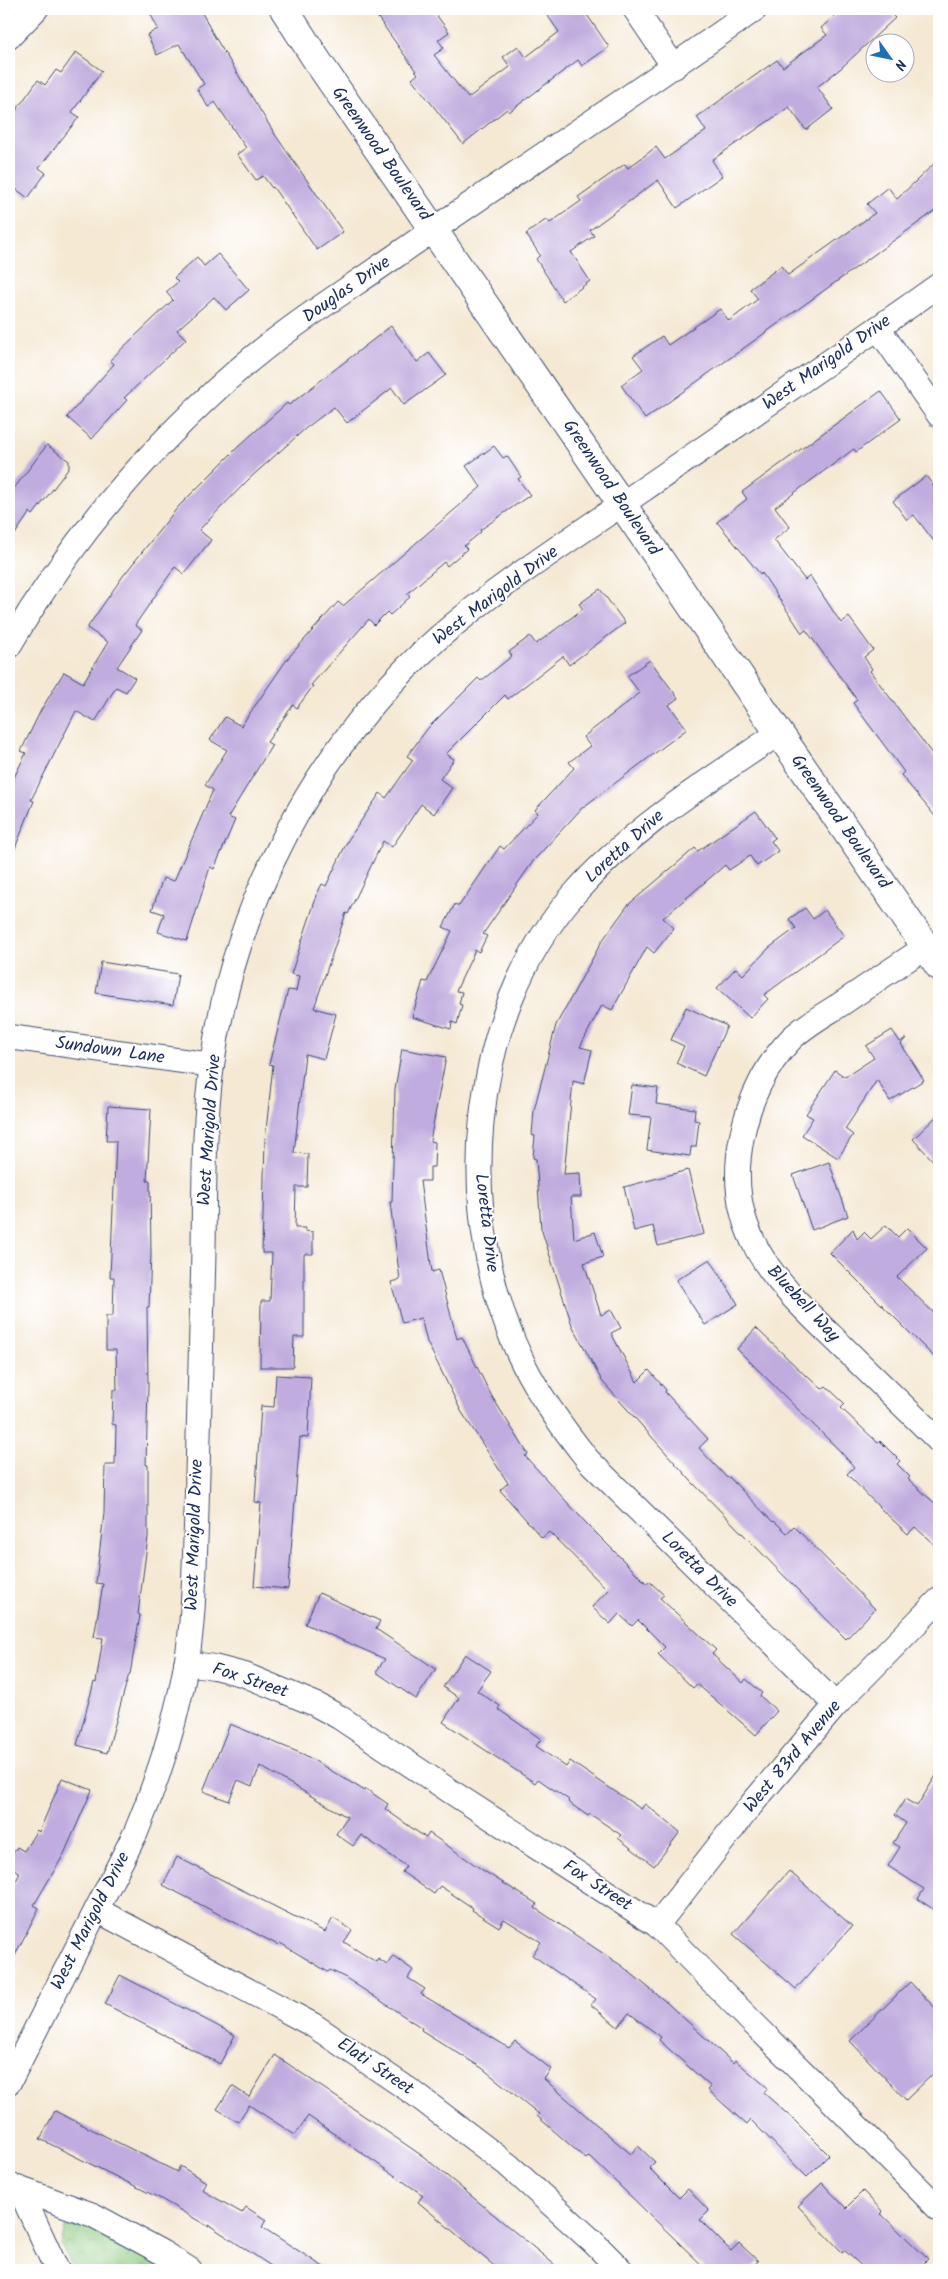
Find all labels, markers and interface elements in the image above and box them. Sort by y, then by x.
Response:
north arrow [866,32,916,82]
text: N [888,55,912,74]
street label: Greenwood Boulevard [323,81,439,228]
street label: Douglas Drive [297,249,397,331]
street label: West Marigold Drive [757,308,897,418]
street label: Greenwood Boulevard [554,414,668,563]
street label: West Marigold Drive [427,539,565,653]
street label: Greenwood Boulevard [782,749,898,896]
street label: Loretta Drive [578,803,672,891]
street label: Sundown Lane [54,1029,166,1073]
street label: West Marigold Drive [190,1053,230,1207]
street label: Loretta Drive [466,1172,506,1274]
street label: Bluebell Way [759,1259,847,1350]
street label: West Marigold Drive [178,1459,212,1611]
street label: Loretta Drive [654,1525,744,1615]
street label: Fox Street [208,1655,293,1707]
street label: West 83rd Avenue [737,1694,849,1820]
street label: West Marigold Drive [44,1847,138,1995]
street label: Fox Street [556,1853,639,1920]
street label: Elati Street [331,2031,420,2104]

